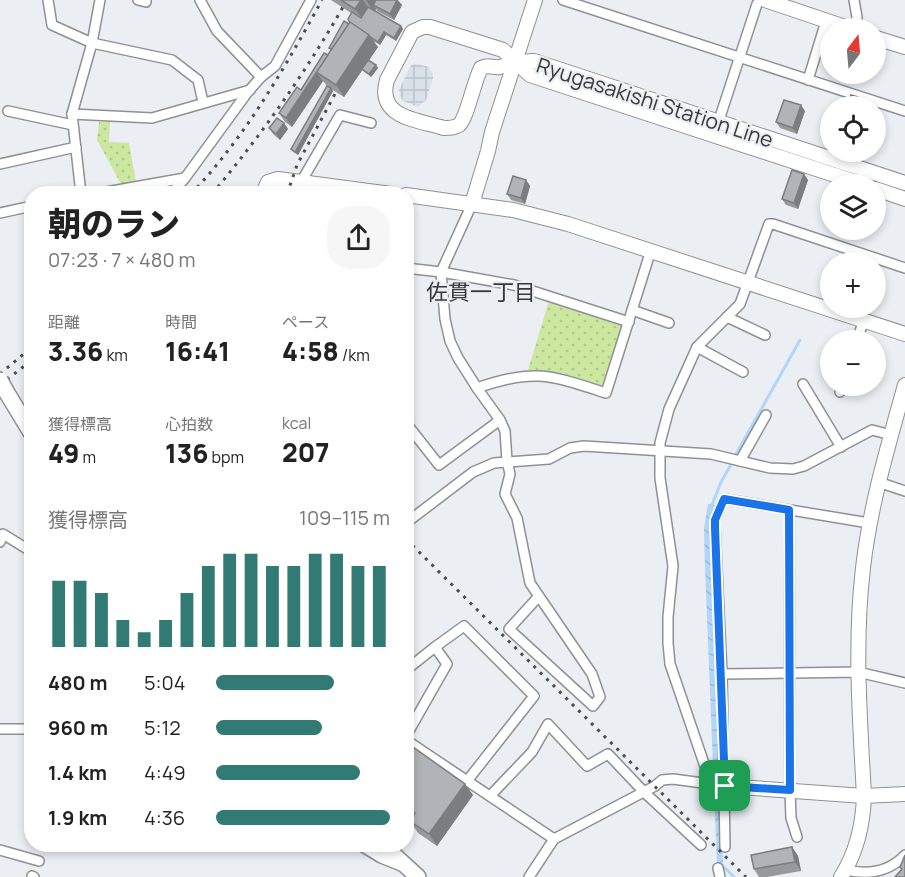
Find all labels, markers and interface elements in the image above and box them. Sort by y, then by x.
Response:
north arrow [820,18,886,84]
map controls [820,18,886,396]
street label: Ryugasakishi Station Line [533,50,777,154]
button: locate [820,96,886,162]
button: layers [820,174,886,240]
text: 朝のラン [48,201,180,246]
button: share [327,206,390,269]
text: 07:23 · 7 × 480 m [48,246,196,273]
button: + [820,252,886,318]
district label: 佐貫一丁目 [426,277,536,307]
text: 距離 [48,311,80,333]
text: 時間 [165,311,197,333]
text: ペース [282,311,329,333]
button: − [820,330,886,396]
text: 3.36 [48,333,103,369]
text: 16:41 [165,333,230,369]
text: 4:58 [282,333,339,369]
text: km [103,344,128,366]
text: /km [339,344,370,366]
text: kcal [282,412,311,434]
text: 獲得標高 [48,413,112,435]
text: 心拍数 [165,413,213,435]
text: 207 [282,434,329,470]
text: 49 [48,435,79,471]
text: 136 [165,435,208,471]
text: m [79,446,96,468]
text: bpm [208,446,244,468]
text: 109–115 m [299,504,390,531]
text: 獲得標高 [48,506,128,533]
text: 480 m [48,669,108,696]
text: 5:04 [144,669,186,696]
text: 960 m [48,714,108,741]
text: 5:12 [144,714,181,741]
text: 1.4 km [48,759,107,786]
text: 4:49 [144,759,186,786]
pin [699,760,750,811]
icon: arrive [708,769,741,802]
text: 1.9 km [48,804,107,831]
text: 4:36 [144,804,185,831]

